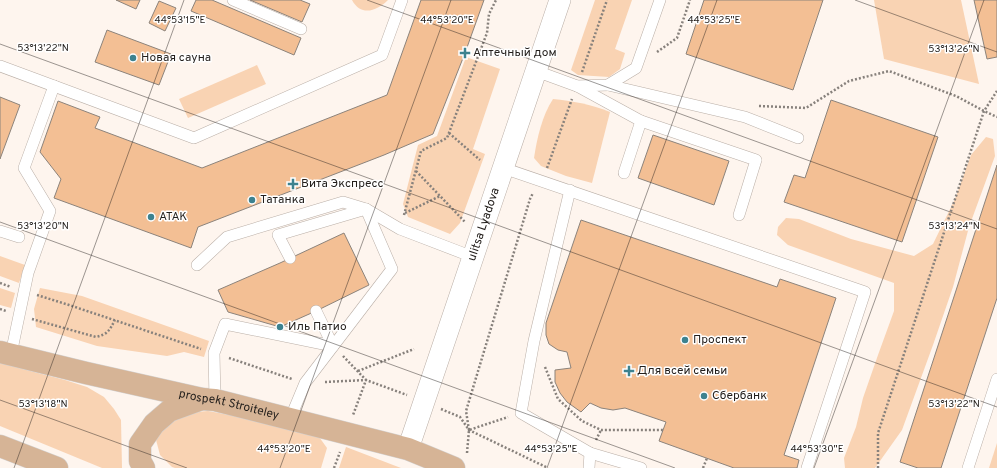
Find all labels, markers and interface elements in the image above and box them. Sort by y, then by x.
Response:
text: 44°53'15"E [155,14,205,27]
text: 44°53'20"E [420,14,474,27]
text: 44°53'25"E [687,14,741,27]
text: 53°13'22"N [17,42,69,55]
text: 53°13'26"N [928,43,980,56]
place label: Аптечный дом [473,45,557,61]
marker: Аптечный дом [460,48,470,58]
place label: Новая сауна [141,50,211,66]
marker: Новая сауна [128,53,138,63]
place label: Вита Экспресс [301,176,384,192]
marker: Вита Экспресс [288,179,298,189]
street label: ulitsa Lyadova [464,186,504,263]
place label: Татанка [260,192,305,208]
marker: Татанка [247,195,257,205]
place label: АТАК [159,209,187,225]
marker: АТАК [146,212,156,222]
text: 53°13'20"N [17,220,69,233]
text: 53°13'24"N [928,220,980,233]
place label: Иль Патио [288,319,347,335]
marker: Иль Патио [275,322,285,332]
place label: Проспект [693,332,747,348]
marker: Проспект [680,335,690,345]
place label: Для всей семьи [637,363,727,379]
marker: Для всей семьи [624,366,634,376]
street label: prospekt Stroiteley [177,386,281,424]
place label: Сбербанк [712,388,767,404]
marker: Сбербанк [699,391,709,401]
text: 53°13'18"N [18,398,68,411]
text: 53°13'22"N [928,398,980,411]
text: 44°53'20"E [257,443,311,456]
text: 44°53'25"E [524,443,578,456]
text: 44°53'30"E [790,443,844,456]

